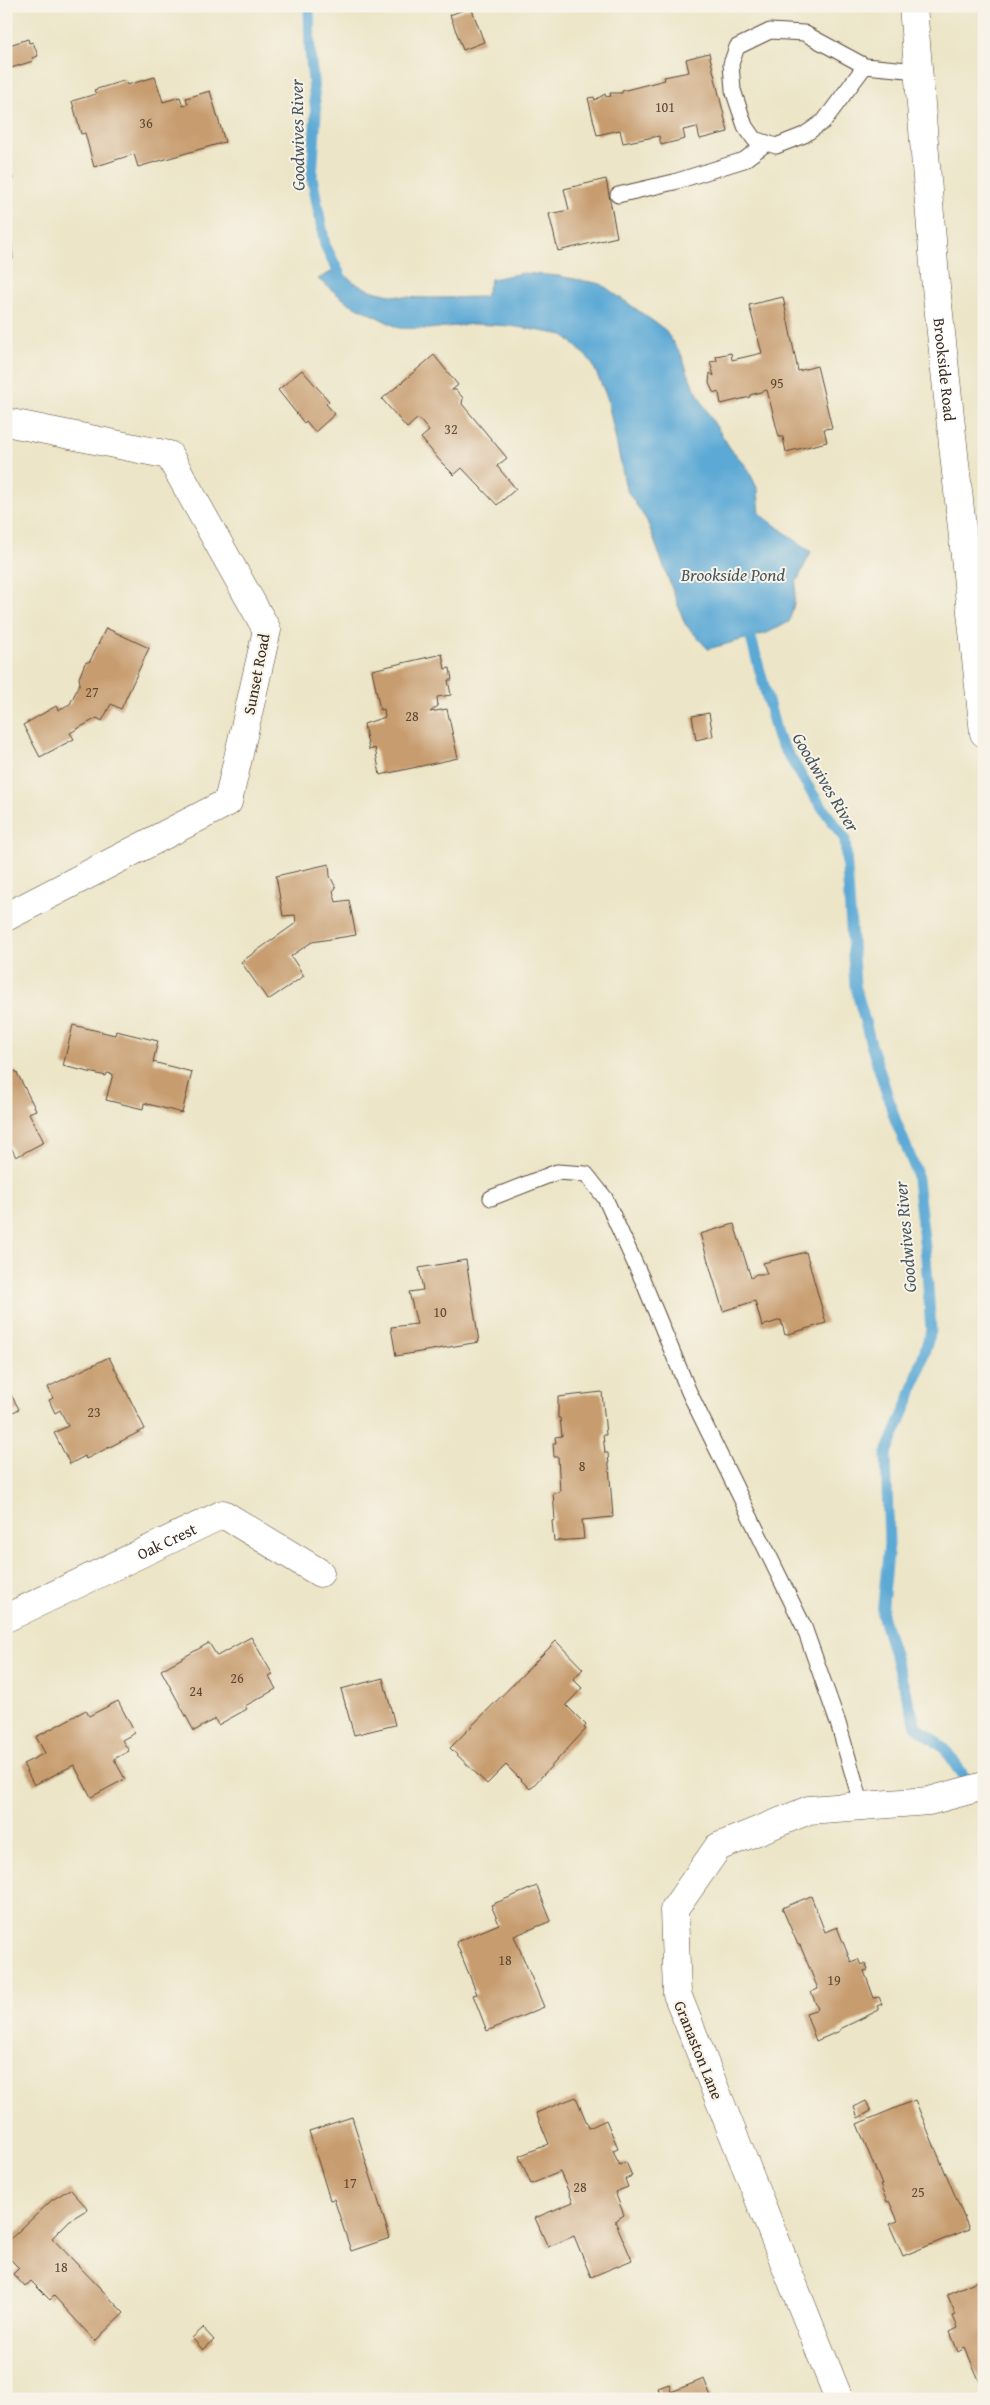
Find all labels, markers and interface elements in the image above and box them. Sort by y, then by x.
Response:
water label: Goodwives River [283,78,311,191]
house number: 101 [655,97,675,117]
house number: 36 [139,113,153,133]
street label: Brookside Road [927,317,962,423]
house number: 95 [770,373,784,393]
house number: 32 [444,419,458,439]
water label: Brookside Pond [680,561,785,588]
street label: Sunset Road [236,631,276,717]
house number: 27 [85,682,99,702]
house number: 28 [405,706,419,726]
water label: Goodwives River [786,727,867,838]
water label: Goodwives River [887,1179,923,1294]
house number: 10 [433,1302,447,1322]
house number: 23 [87,1402,101,1422]
house number: 8 [579,1456,586,1476]
street label: Oak Crest [133,1516,201,1566]
house number: 26 [230,1668,244,1688]
house number: 24 [189,1681,203,1701]
house number: 18 [498,1950,512,1970]
house number: 19 [827,1970,841,1990]
street label: Granaston Lane [668,1997,730,2103]
house number: 17 [343,2173,357,2193]
house number: 28 [573,2177,587,2197]
house number: 25 [911,2182,925,2202]
house number: 18 [54,2257,68,2277]

